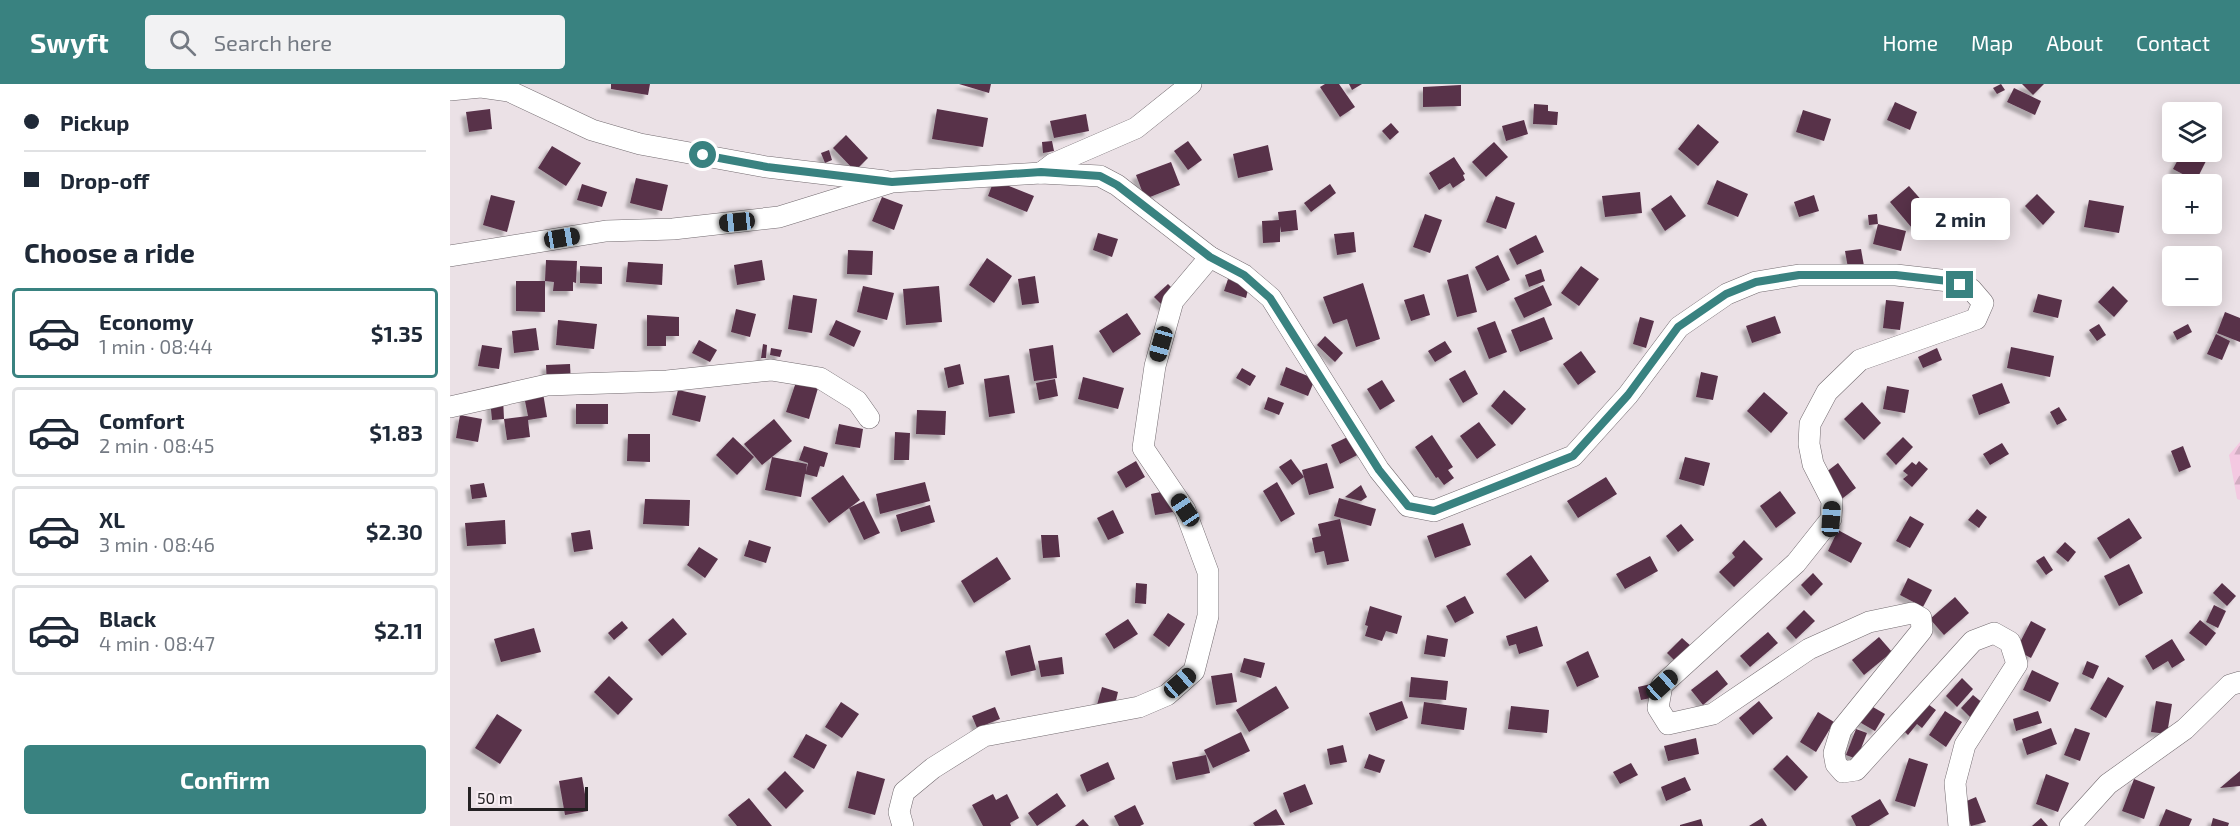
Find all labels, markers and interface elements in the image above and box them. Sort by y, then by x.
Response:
search box [145,15,565,69]
text: Swyft [30,25,109,59]
icon: search [166,26,199,59]
text: Search here [214,29,332,55]
text: Home [1882,30,1938,55]
text: Map [1971,30,2013,55]
text: About [2046,30,2103,55]
text: Contact [2136,30,2210,55]
map controls [2162,102,2222,306]
button: layers [2162,102,2222,162]
text: Pickup [60,109,129,135]
route start [689,141,716,168]
text: Drop-off [60,167,149,193]
button: + [2162,174,2222,234]
callout: 2 min [1910,198,2009,240]
text: 2 min [1935,207,1986,231]
car [718,211,756,233]
car [543,226,581,250]
text: Choose a ride [24,236,195,268]
button: − [2162,246,2222,306]
route end [1946,271,1973,298]
icon: car [27,306,81,360]
text: Economy [99,308,194,334]
text: $1.35 [371,320,423,346]
car [1147,324,1175,364]
text: 1 min · 08:44 [99,334,213,358]
icon: car [27,405,81,459]
text: Comfort [99,407,184,433]
text: $1.83 [369,419,423,445]
text: 2 min · 08:45 [99,433,214,457]
car [1167,490,1203,530]
car [1821,500,1841,538]
icon: car [27,504,81,558]
text: XL [99,506,125,532]
text: $2.30 [366,518,423,544]
text: 3 min · 08:46 [99,532,215,556]
icon: car [27,603,81,657]
text: Black [99,605,156,631]
text: $2.11 [374,617,423,643]
text: 4 min · 08:47 [99,631,215,655]
car [1161,664,1199,702]
car [1643,666,1681,704]
button: Confirm [24,745,426,814]
scale bar [468,784,588,812]
text: 50 m [477,788,513,807]

